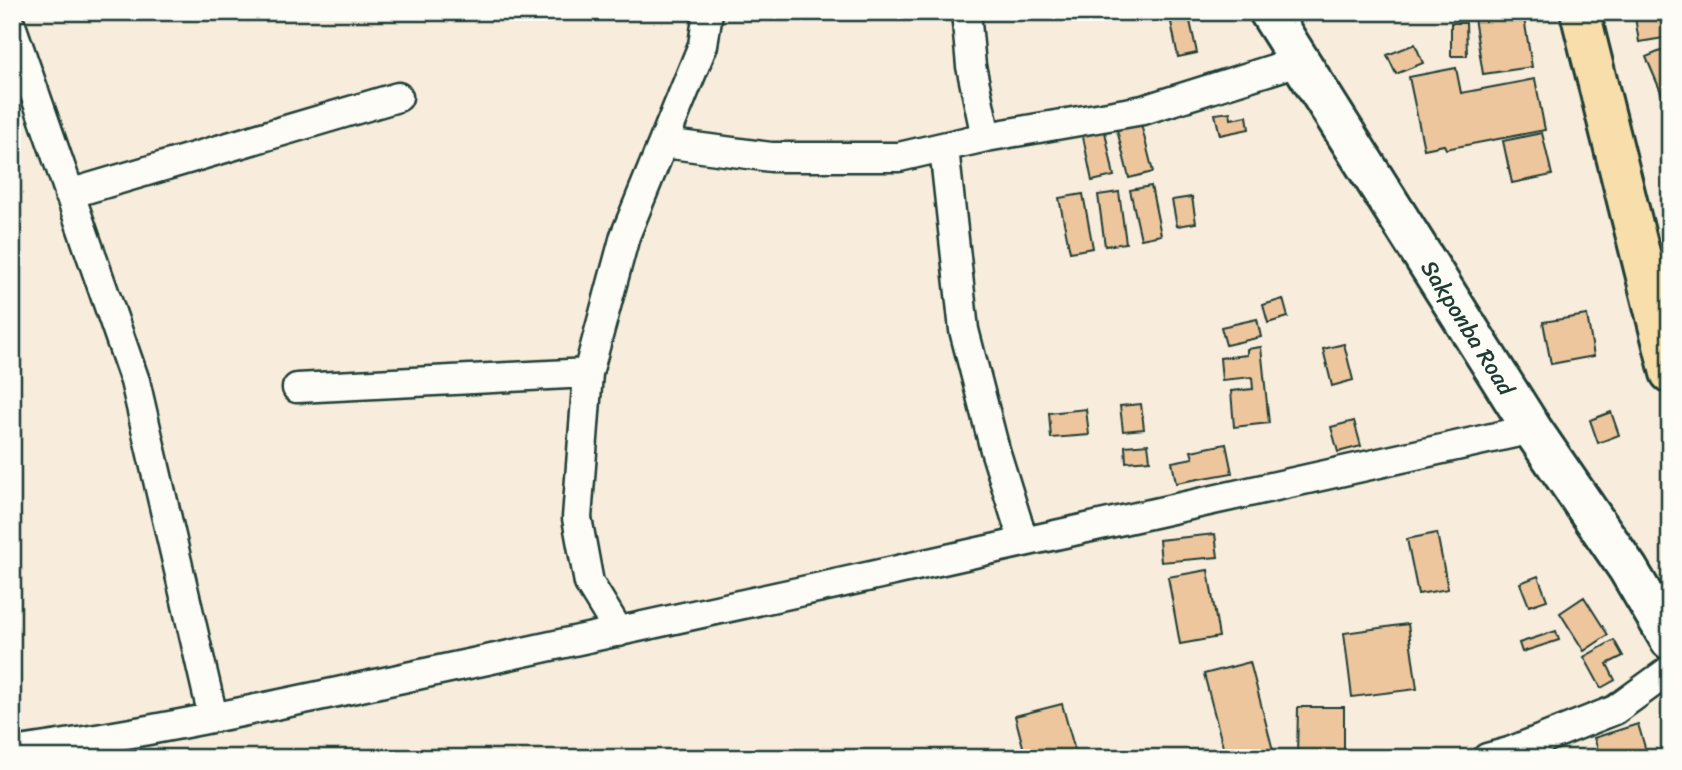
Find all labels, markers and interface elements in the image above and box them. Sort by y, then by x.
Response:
street label: Sakponba Road [1410,251,1527,405]

